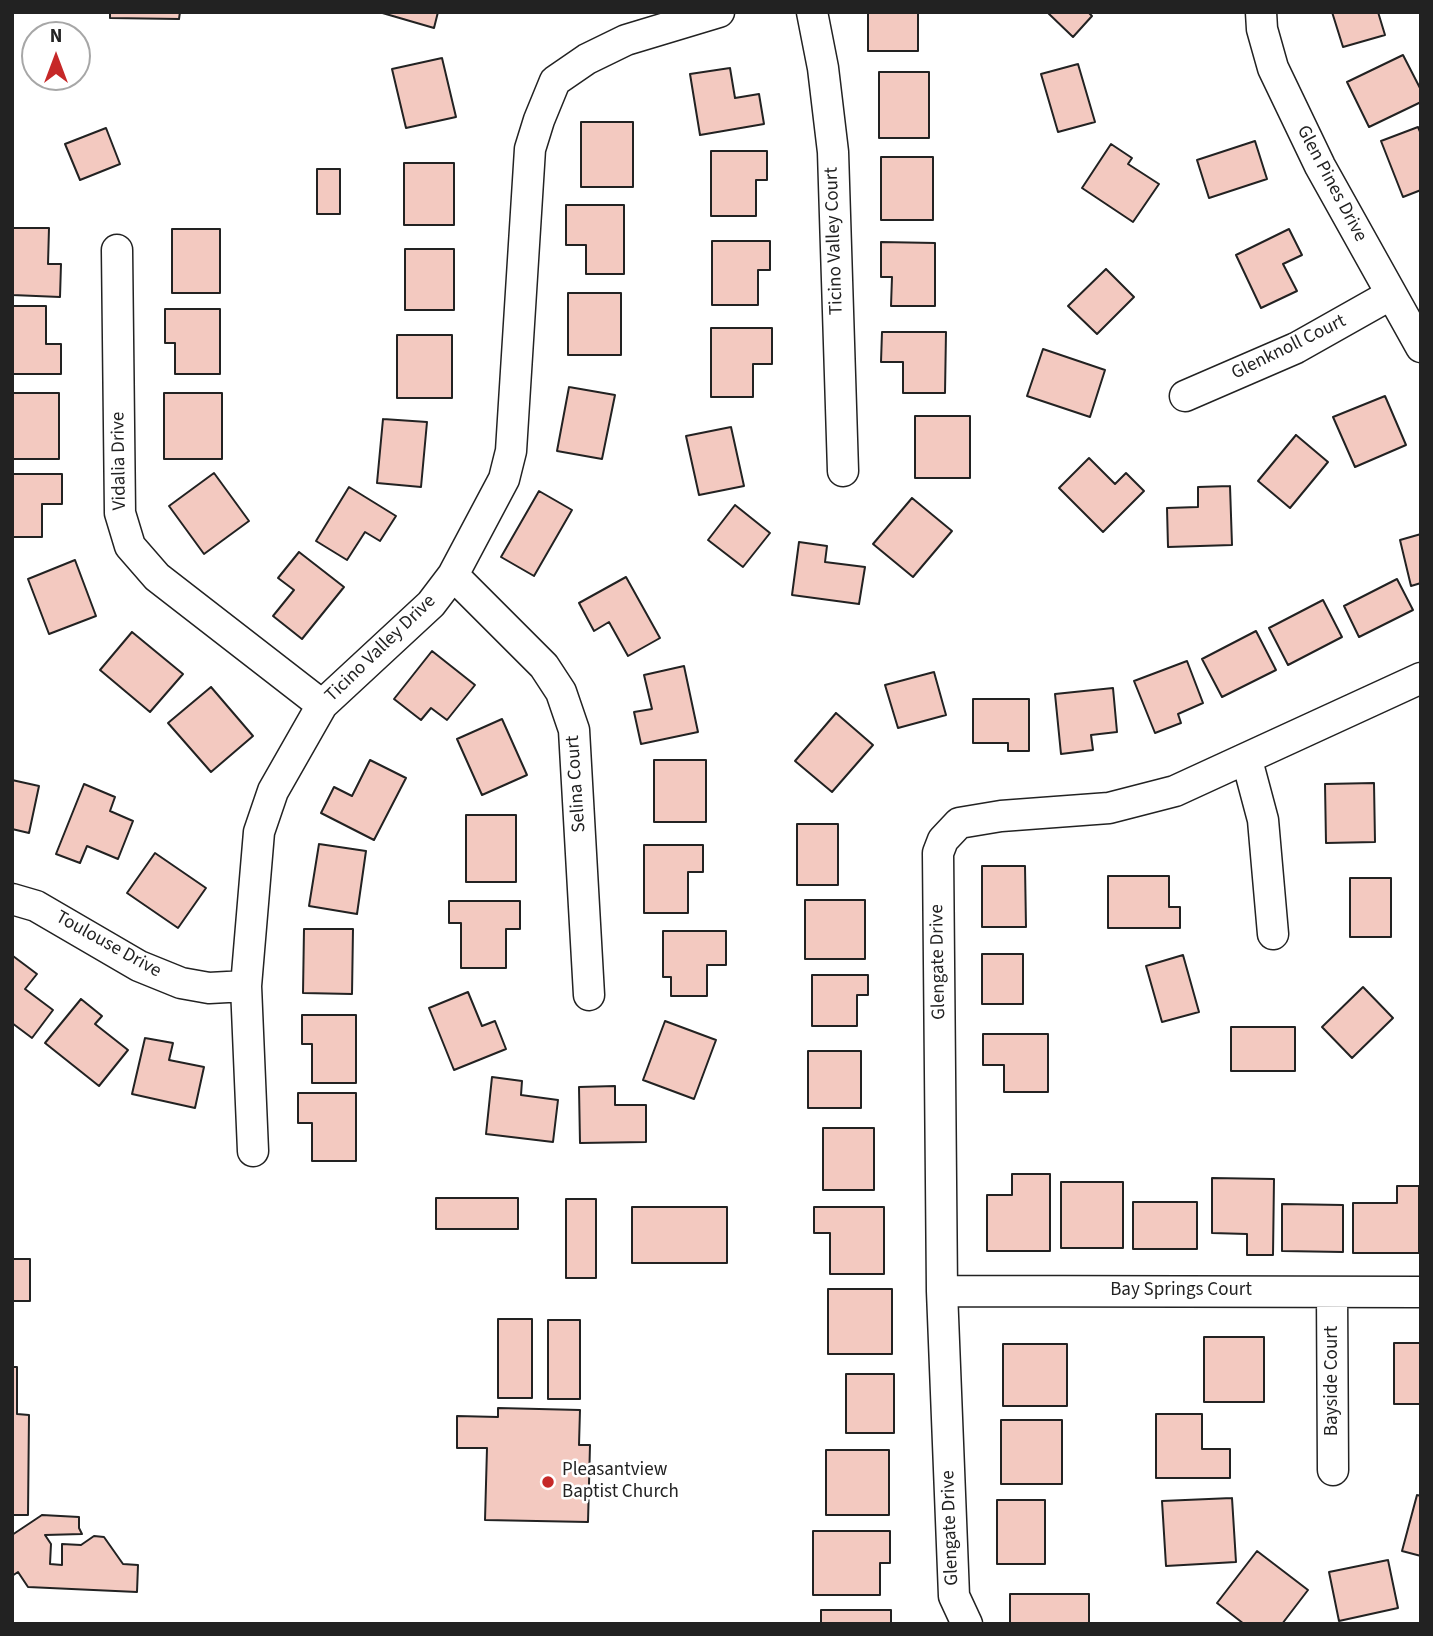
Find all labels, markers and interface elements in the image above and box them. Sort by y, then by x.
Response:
north arrow [21,21,91,91]
text: N [50,23,62,50]
street label: Glen Pines Drive [1291,122,1371,246]
street label: Ticino Valley Court [821,167,849,315]
street label: Glenknoll Court [1228,310,1350,386]
street label: Vidalia Drive [108,411,132,511]
street label: Ticino Valley Drive [321,591,441,707]
street label: Selina Court [562,735,592,833]
street label: Glengate Drive [927,904,951,1020]
street label: Toulouse Drive [51,907,165,983]
street label: Bay Springs Court [1110,1280,1252,1302]
street label: Bayside Court [1322,1326,1344,1436]
place label: Pleasantview Baptist Church [562,1460,679,1504]
street label: Glengate Drive [938,1470,964,1586]
marker: Pleasantview Baptist Church [540,1474,556,1490]

